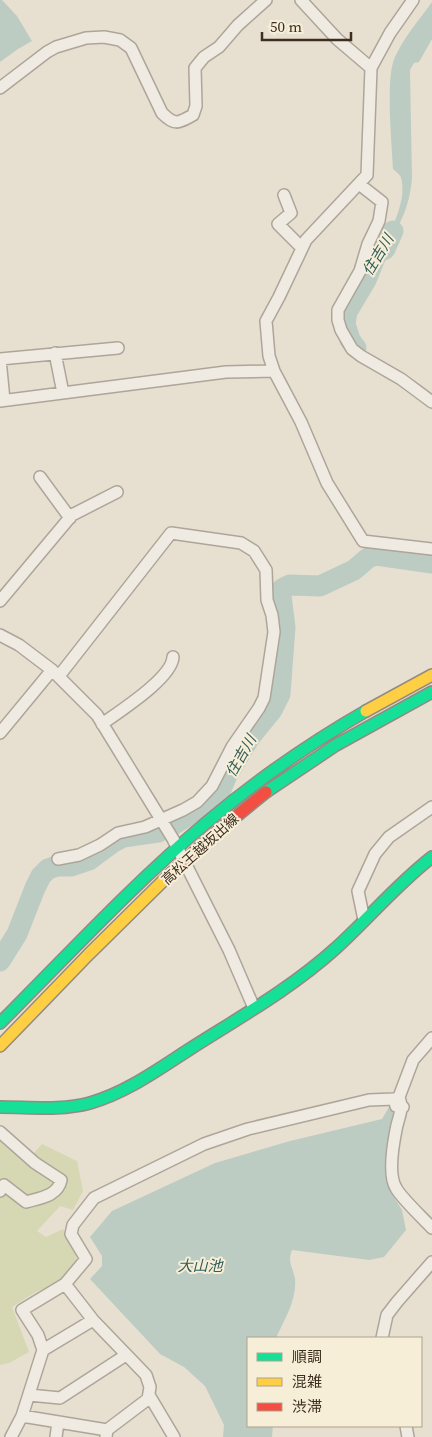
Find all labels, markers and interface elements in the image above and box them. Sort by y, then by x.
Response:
scale bar [262,10,351,42]
text: 50 m [270,16,302,37]
water label: 住吉川 [357,228,399,279]
water label: 住吉川 [220,729,262,780]
street label: 高松王越坂出線 [157,809,243,889]
water label: 大山池 [177,1255,224,1276]
legend [247,1337,422,1427]
text: 順調 [292,1346,322,1367]
text: 混雑 [292,1371,322,1392]
text: 渋滞 [292,1396,322,1417]

